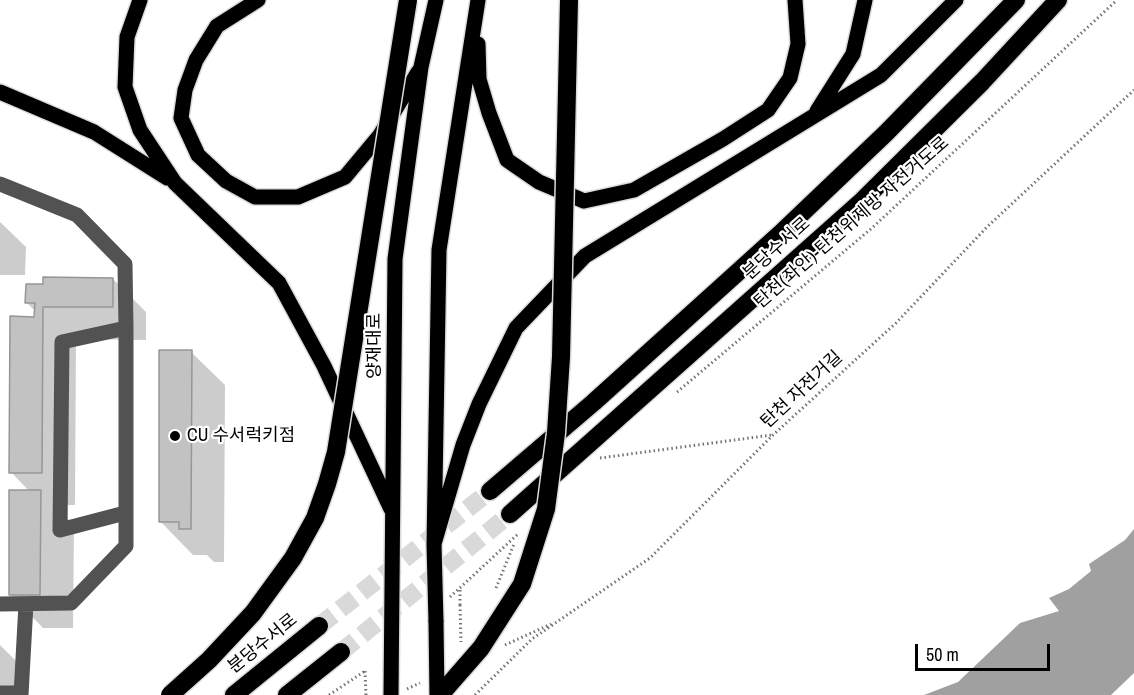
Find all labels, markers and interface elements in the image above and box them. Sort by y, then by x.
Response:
street label: 탄천(좌안)-탄천위제방 자전거도로 [750,133,954,313]
street label: 분당수서로 [739,213,815,285]
street label: 양재대로 [364,313,386,379]
street label: 탄천 자전거길 [757,347,847,433]
place label: CU 수서럭키점 [187,425,295,447]
marker: CU 수서럭키점 [168,429,182,443]
street label: 분당수서로 [224,610,302,678]
scale bar [918,632,1053,670]
text: 50 m [926,642,959,667]

